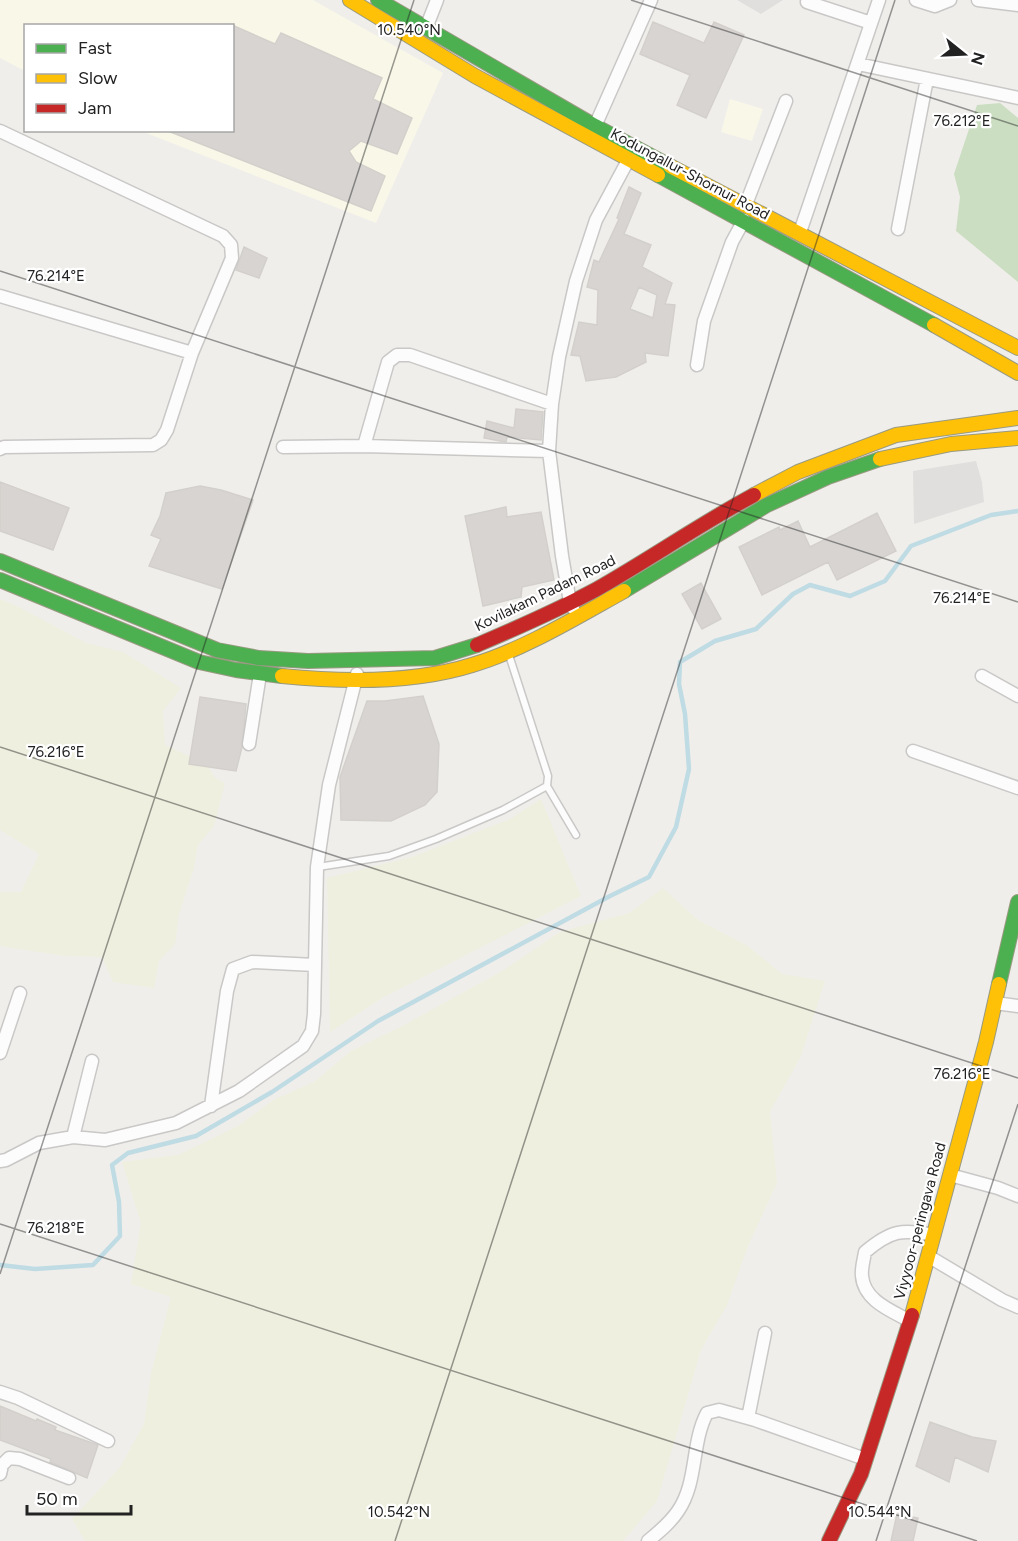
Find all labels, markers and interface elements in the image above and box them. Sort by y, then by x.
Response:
text: 10.540°N [377,21,441,39]
legend [24,24,234,132]
north arrow [934,24,994,84]
text: Fast [78,37,112,59]
text: N [967,50,989,67]
text: Slow [78,67,117,89]
text: Jam [78,97,112,119]
text: 76.212°E [933,112,991,130]
street label: Kodungallur-Shornur Road [607,124,773,224]
text: 76.214°E [27,267,85,285]
street label: Kovilakam Padam Road [472,551,618,635]
text: 76.214°E [933,589,991,607]
text: 76.216°E [27,743,85,761]
text: 76.216°E [933,1065,991,1083]
street label: Viyyoor-peringava Road [890,1140,950,1302]
text: 76.218°E [27,1219,85,1237]
scale bar [27,1478,130,1516]
text: 50 m [36,1488,78,1510]
text: 10.542°N [368,1503,430,1521]
text: 10.544°N [848,1503,912,1521]

